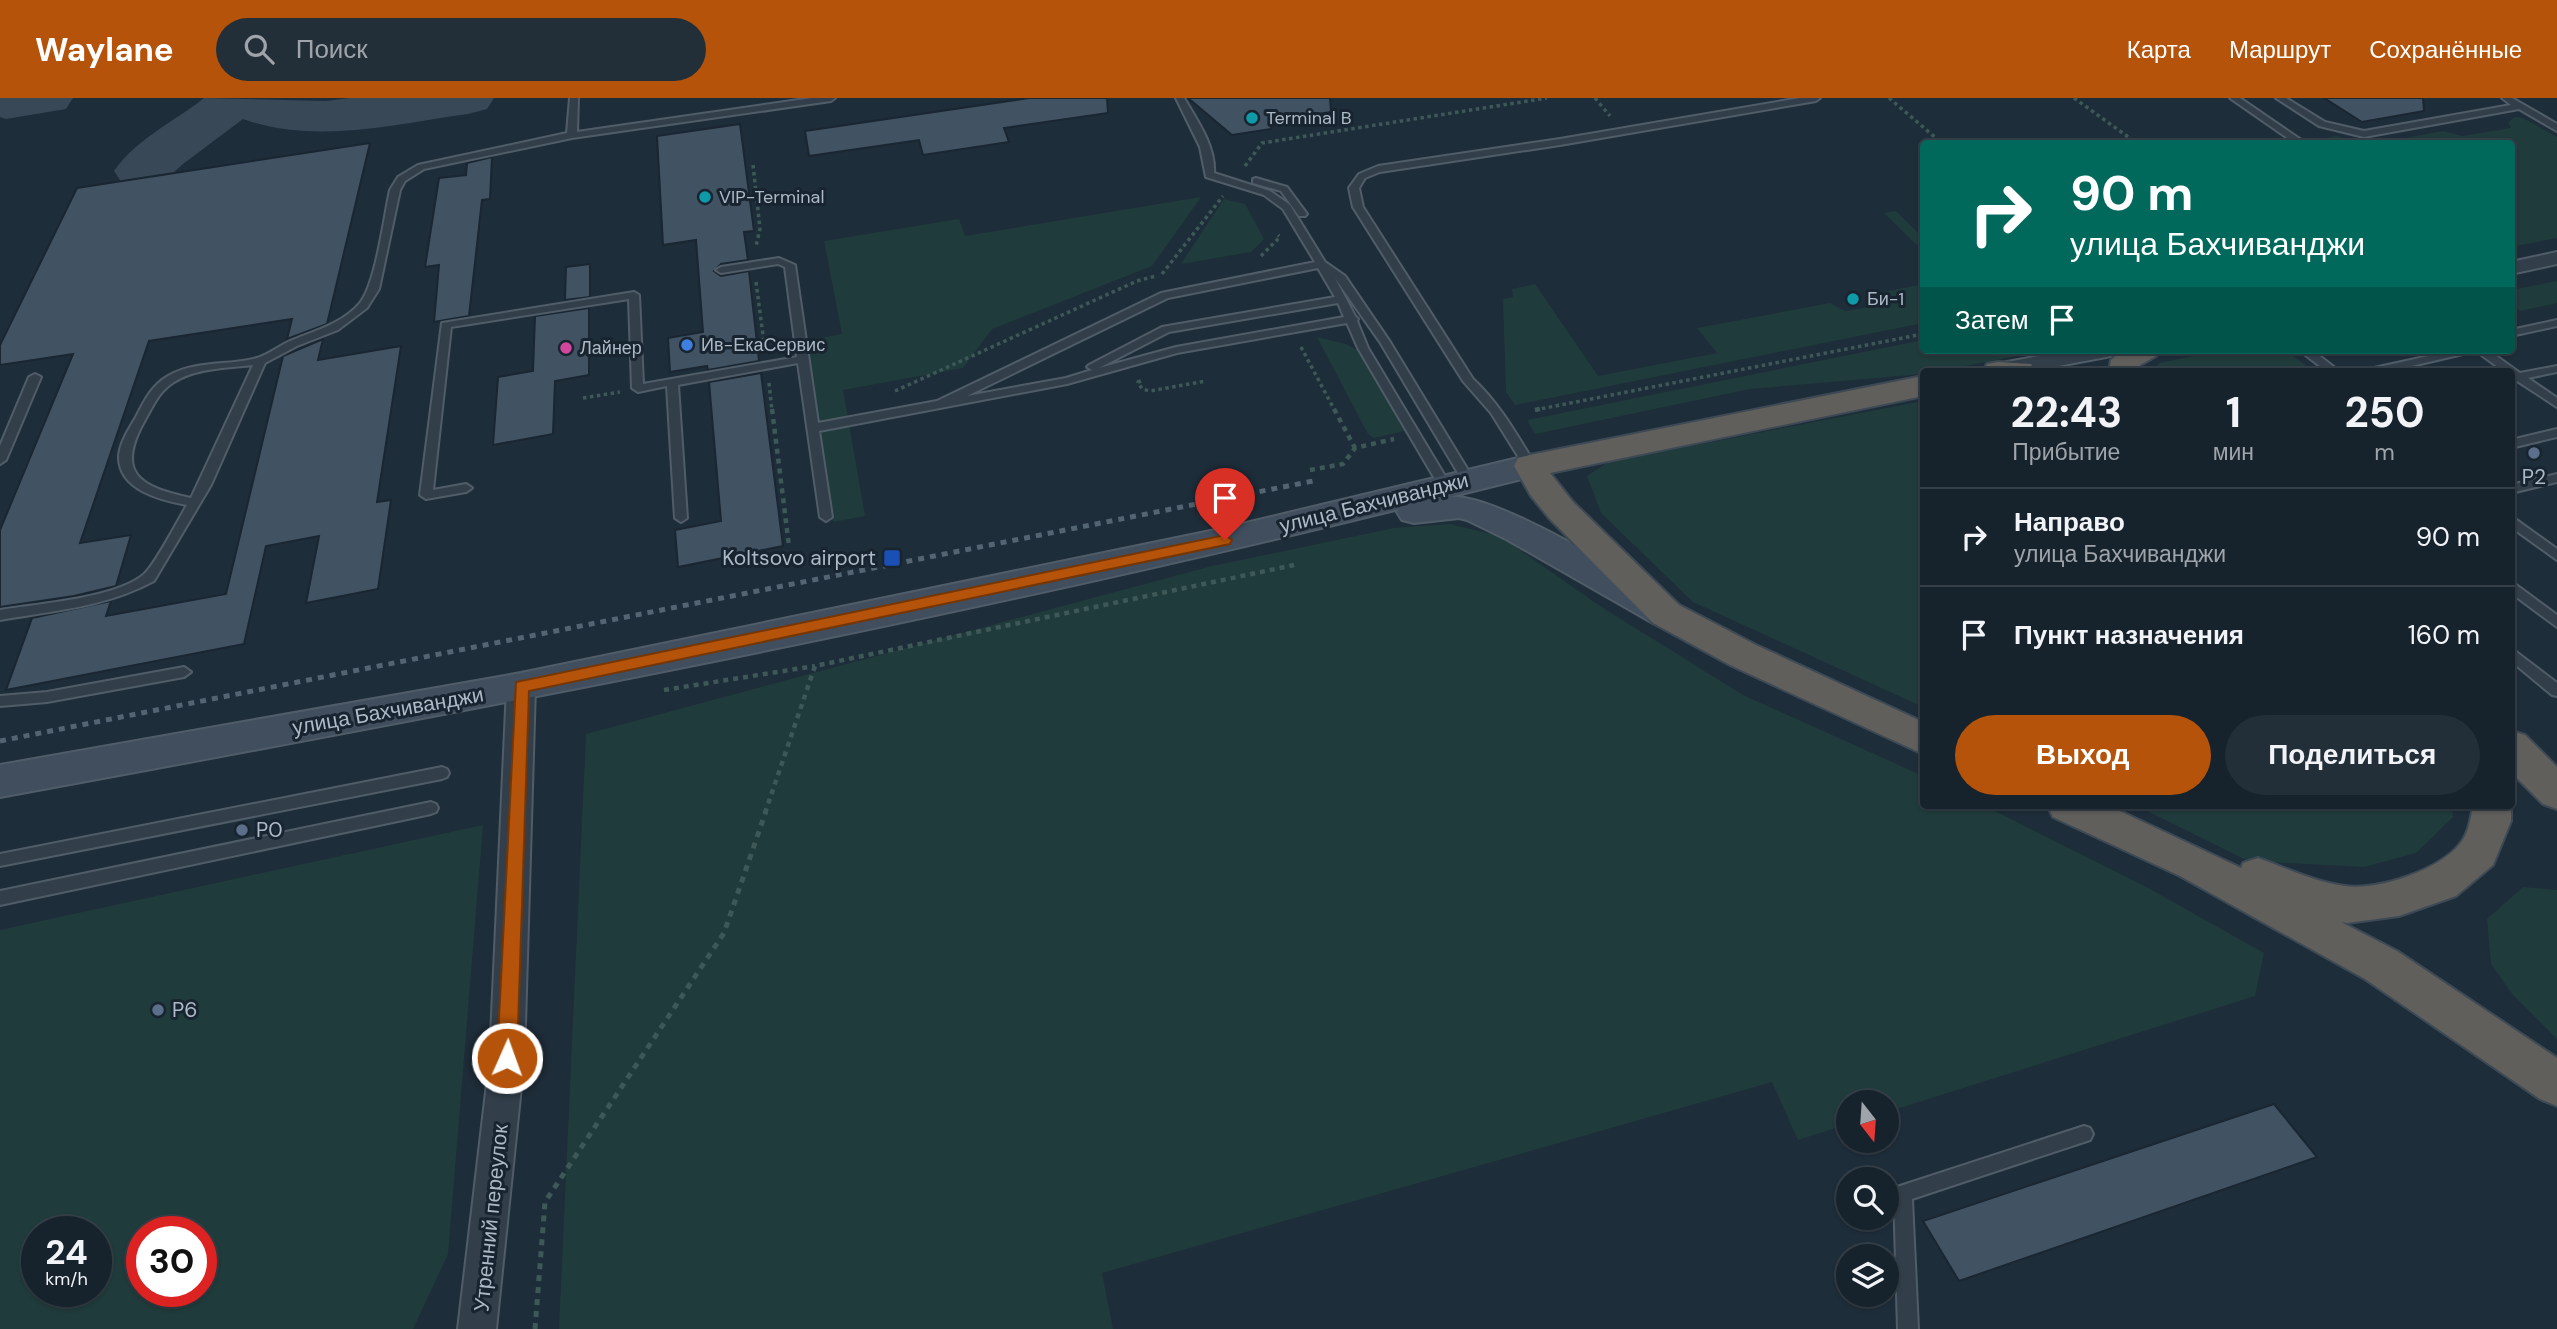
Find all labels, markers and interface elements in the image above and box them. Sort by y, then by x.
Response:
search box [216,18,706,81]
text: Waylane [35,28,174,71]
icon: search [240,30,278,68]
text: Поиск [296,32,368,66]
text: Карта [2127,34,2191,65]
text: Маршрут [2229,34,2331,65]
text: Сохранённые [2369,34,2522,65]
place label: Terminal B [1266,106,1352,130]
marker: Terminal B [1244,110,1260,126]
text: 90 m [2070,161,2193,225]
icon: right [1955,168,2046,259]
place label: VIP-Terminal [719,185,824,209]
marker: VIP-Terminal [697,189,713,205]
text: улица Бахчиванджи [2070,223,2365,265]
place label: Би-1 [1867,287,1904,311]
marker: Би-1 [1845,291,1861,307]
icon: arrive [2043,301,2081,339]
text: Затем [1955,303,2029,337]
place label: Ив-ЕкаСервис [701,333,825,357]
place label: Лайнер [580,336,642,360]
marker: Ив-ЕкаСервис [679,337,695,353]
marker: Лайнер [558,340,574,356]
text: 22:43 [2010,385,2122,440]
text: 1 [2226,385,2241,440]
text: 250 [2345,385,2424,440]
text: Прибытие [2012,437,2120,467]
text: мин [2213,437,2254,467]
text: m [2374,437,2395,467]
marker: P2 [2526,445,2542,461]
place label: P2 [2522,463,2546,491]
street label: улица Бахчиванджи [1277,466,1471,540]
pin [1195,468,1255,540]
icon: arrive [1206,479,1244,517]
text: Направо [2014,505,2125,539]
icon: right [1955,518,1993,556]
text: 90 m [2416,520,2480,554]
text: улица Бахчиванджи [2014,539,2226,569]
place label: Koltsovo airport [722,544,876,572]
marker: Koltsovo airport [882,548,902,568]
icon: arrive [1955,616,1993,654]
text: Пункт назначения [2014,618,2244,652]
text: 160 m [2408,618,2480,652]
street label: улица Бахчиванджи [290,680,486,742]
button: Выход [1955,715,2211,795]
button: Поделиться [2225,715,2480,795]
place label: P0 [256,816,283,844]
marker: P0 [234,822,250,838]
place label: P6 [172,996,197,1024]
marker: P6 [150,1002,166,1018]
position arrow [470,1021,544,1095]
north arrow [1836,1090,1899,1153]
map controls [1836,1090,1899,1307]
street label: Утренний переулок [467,1122,515,1313]
button: search [1836,1167,1899,1230]
speed limit sign: 30 [126,1216,217,1307]
text: 24 [45,1229,88,1275]
button: layers [1836,1244,1899,1307]
text: km/h [45,1267,88,1291]

